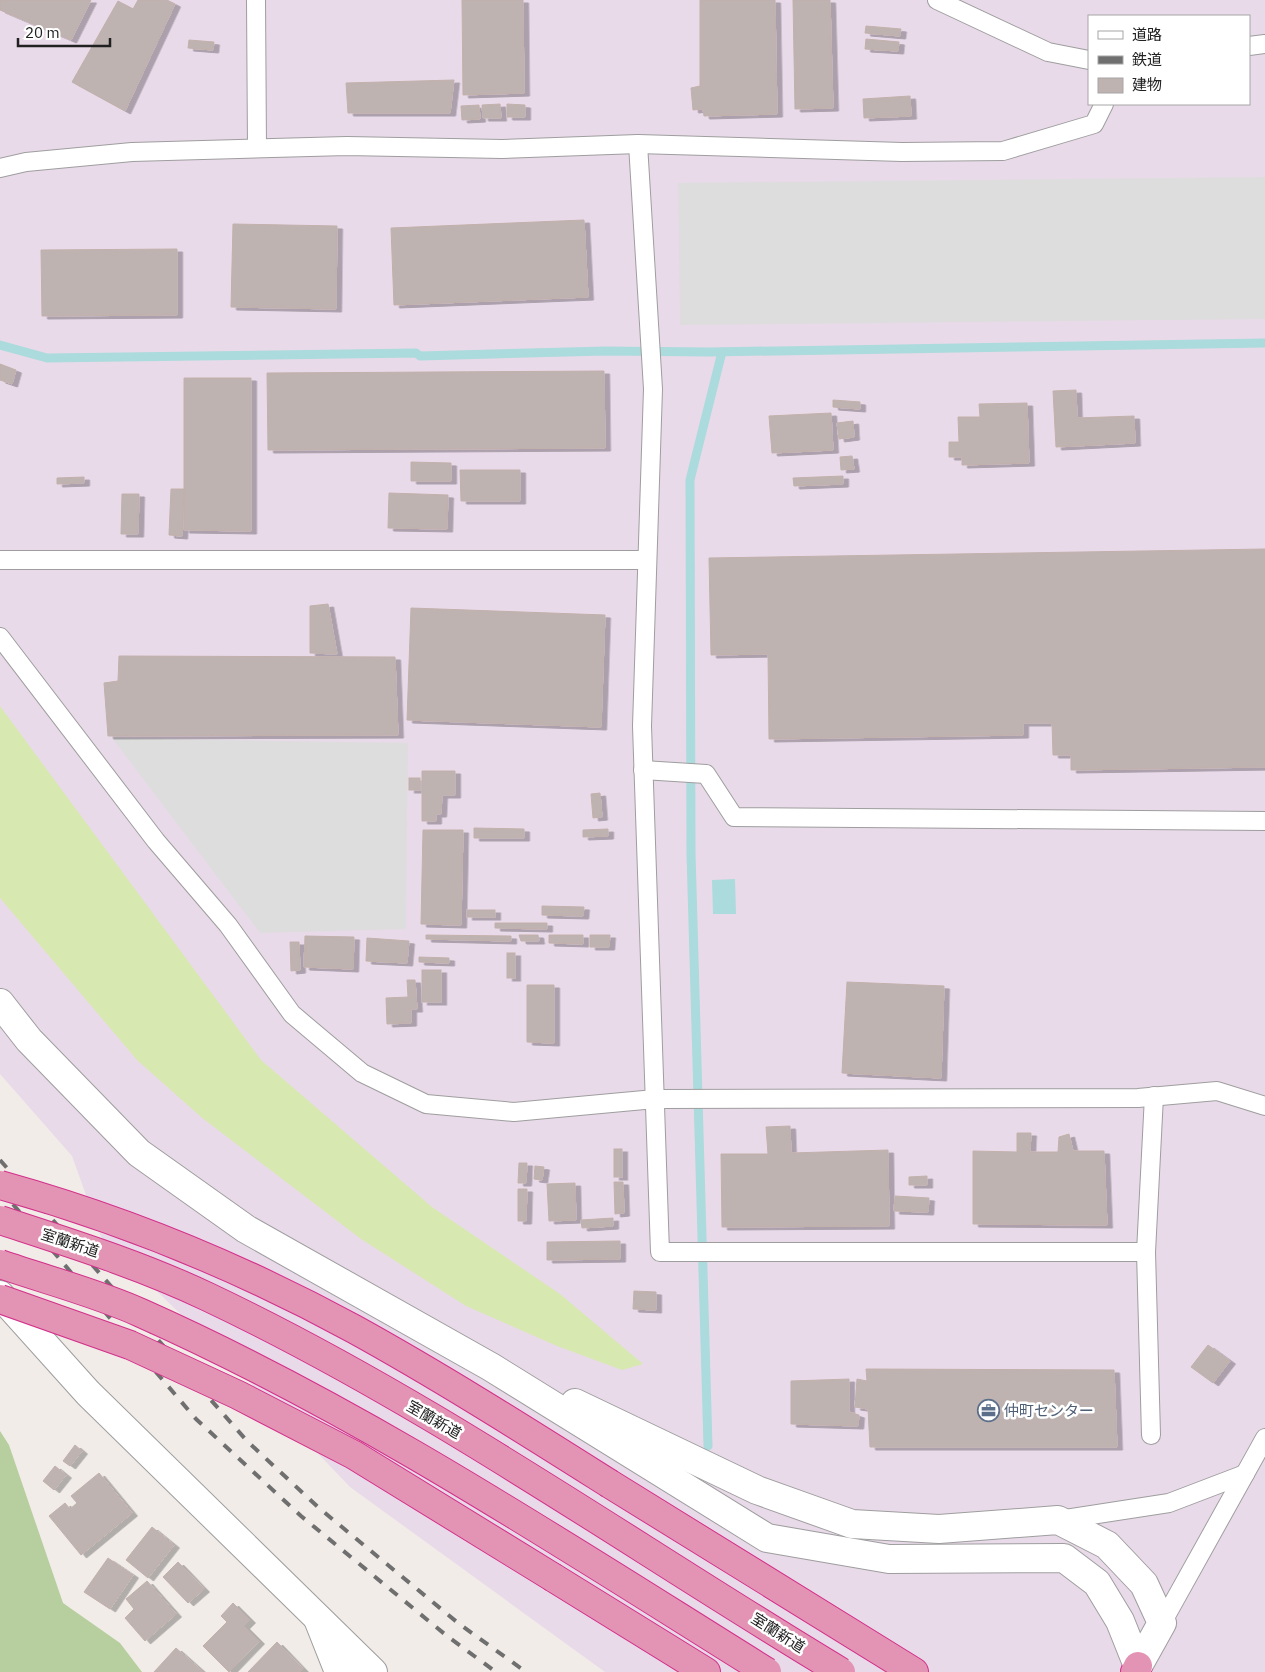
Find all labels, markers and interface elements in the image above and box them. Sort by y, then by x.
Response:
scale bar [18,15,110,47]
legend [1088,15,1250,105]
text: 20 m [25,23,60,42]
text: 道路 [1132,25,1162,44]
text: 鉄道 [1132,50,1162,69]
text: 建物 [1132,75,1162,94]
street label: 室蘭新道 [39,1224,102,1261]
street label: 室蘭新道 [404,1396,465,1443]
office icon: 仲町センター [976,1399,1000,1423]
place label: 仲町センター [1004,1401,1094,1420]
street label: 室蘭新道 [748,1609,809,1657]

